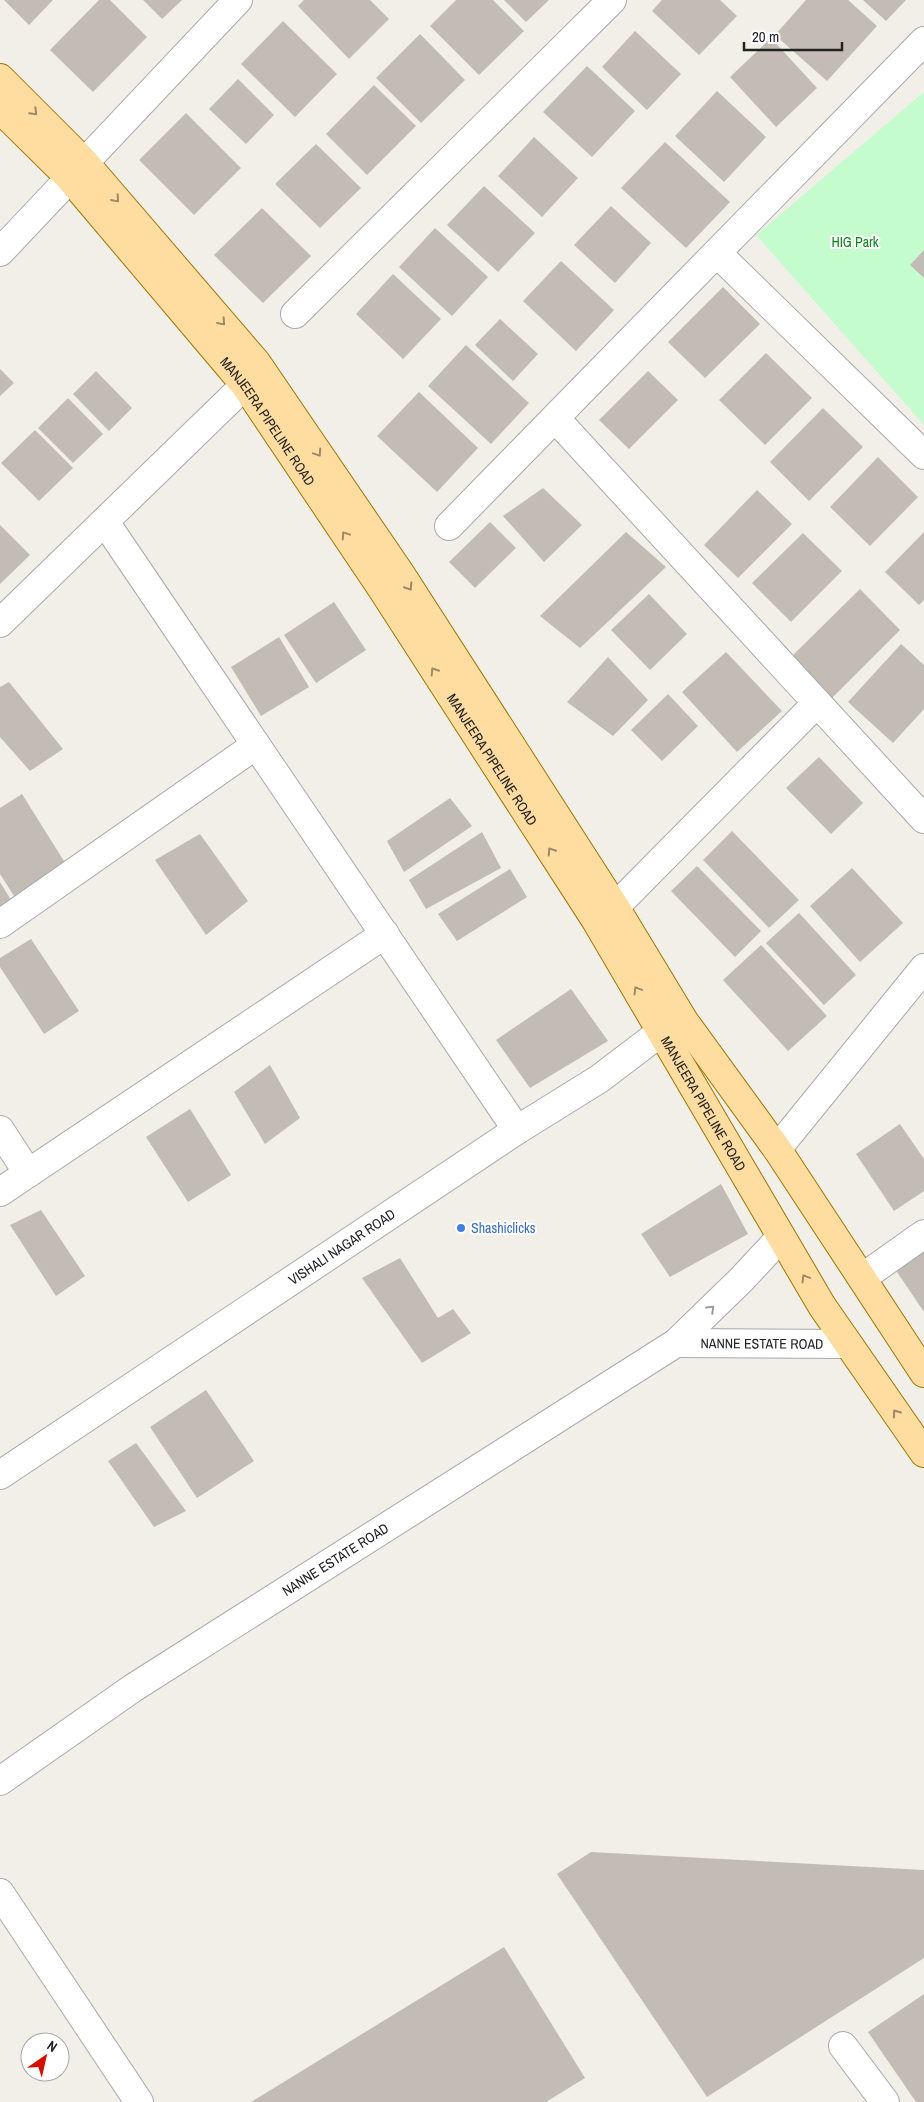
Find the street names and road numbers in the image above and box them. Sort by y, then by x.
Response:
street label: MANJEERA PIPELINE ROAD [216,353,319,489]
street label: MANJEERA PIPELINE ROAD [443,690,541,829]
street label: MANJEERA PIPELINE ROAD [657,1033,750,1174]
street label: VISHALI NAGAR ROAD [285,1205,399,1289]
street label: NANNE ESTATE ROAD [701,1334,823,1353]
street label: NANNE ESTATE ROAD [279,1519,392,1600]

